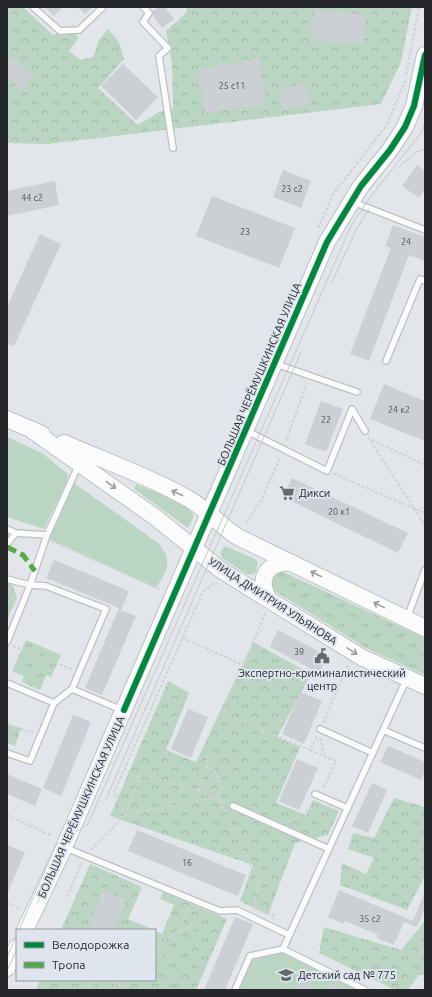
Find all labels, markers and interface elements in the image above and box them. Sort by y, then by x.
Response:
house number: 25 c11 [219,81,245,91]
house number: 23 c2 [281,184,303,194]
house number: 44 с2 [21,193,43,203]
house number: 23 [240,227,250,237]
house number: 24 [401,237,411,247]
street label: БОЛЬШАЯ ЧЕРЁМУШКИНСКАЯ УЛИЦА [215,280,303,467]
house number: 24 к2 [388,405,410,415]
house number: 22 [321,415,331,425]
one-way arrow [106,481,117,489]
supermarket icon: Дикси [278,484,296,502]
place label: Дикси [299,487,330,499]
one-way arrow [171,489,183,496]
house number: 20 к1 [328,507,350,517]
street label: УЛИЦА ДМИТРИЯ УЛЬЯНОВА [206,555,340,648]
one-way arrow [310,570,322,577]
one-way arrow [373,601,385,608]
house number: 39 [294,647,304,657]
public building icon: Экспертно-криминалистический центр [313,647,331,665]
one-way arrow [346,648,358,656]
place label: Экспертно-криминалистический центр [238,667,406,692]
street label: БОЛЬШАЯ ЧЕРЁМУШКИНСКАЯ УЛИЦА [35,713,127,900]
house number: 16 [182,858,192,868]
house number: 35 с2 [359,914,381,924]
legend [16,929,156,981]
text: Велодорожка [52,938,129,951]
text: Тропа [52,958,85,971]
school or university icon: Детский сад № 775 [277,966,295,984]
place label: Детский сад № 775 [298,969,396,981]

